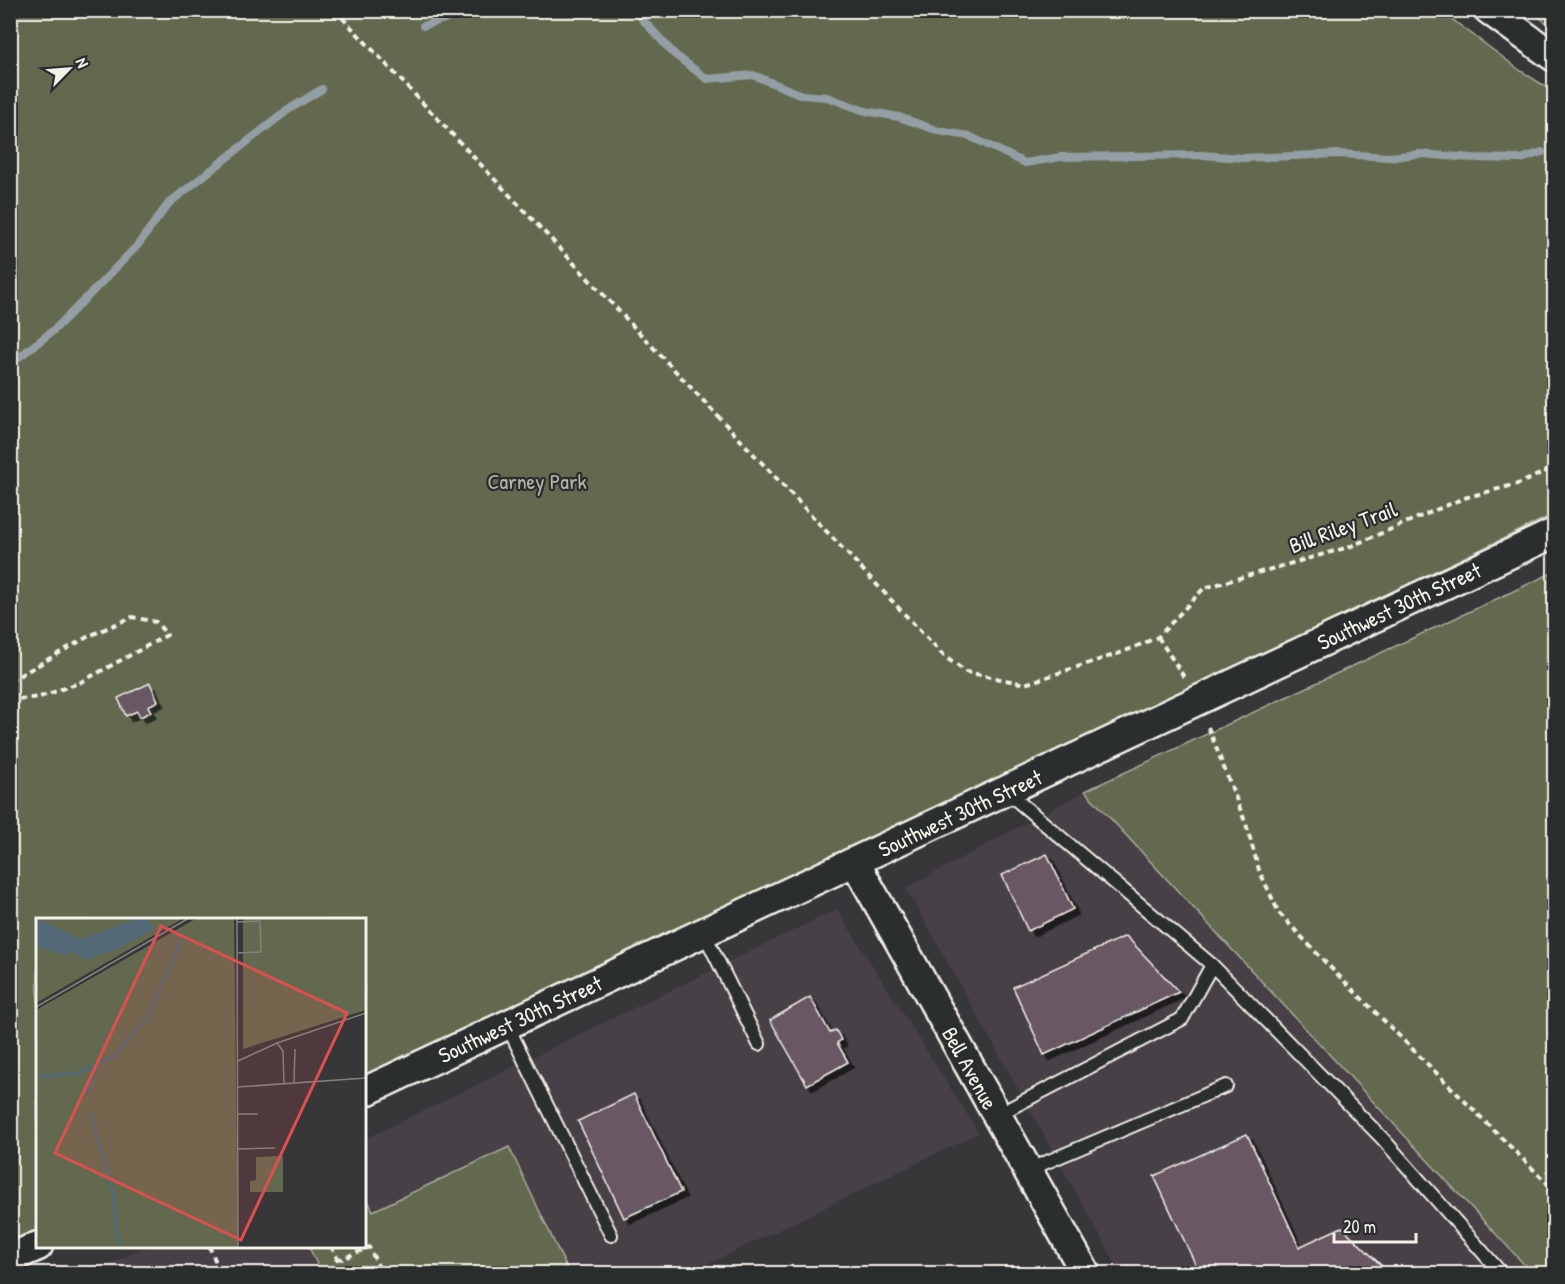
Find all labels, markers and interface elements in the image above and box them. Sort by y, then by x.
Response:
north arrow [39,39,99,99]
text: N [71,54,95,72]
park label: Carney Park [487,466,587,496]
street label: Bill Riley Trail [1285,494,1401,560]
street label: Southwest 30th Street [1312,555,1486,657]
street label: Southwest 30th Street [873,762,1047,864]
inset map [36,918,366,1248]
street label: Southwest 30th Street [433,968,607,1070]
street label: Bell Avenue [935,1021,1005,1115]
scale bar [1334,1206,1416,1244]
text: 20 m [1343,1214,1376,1239]

